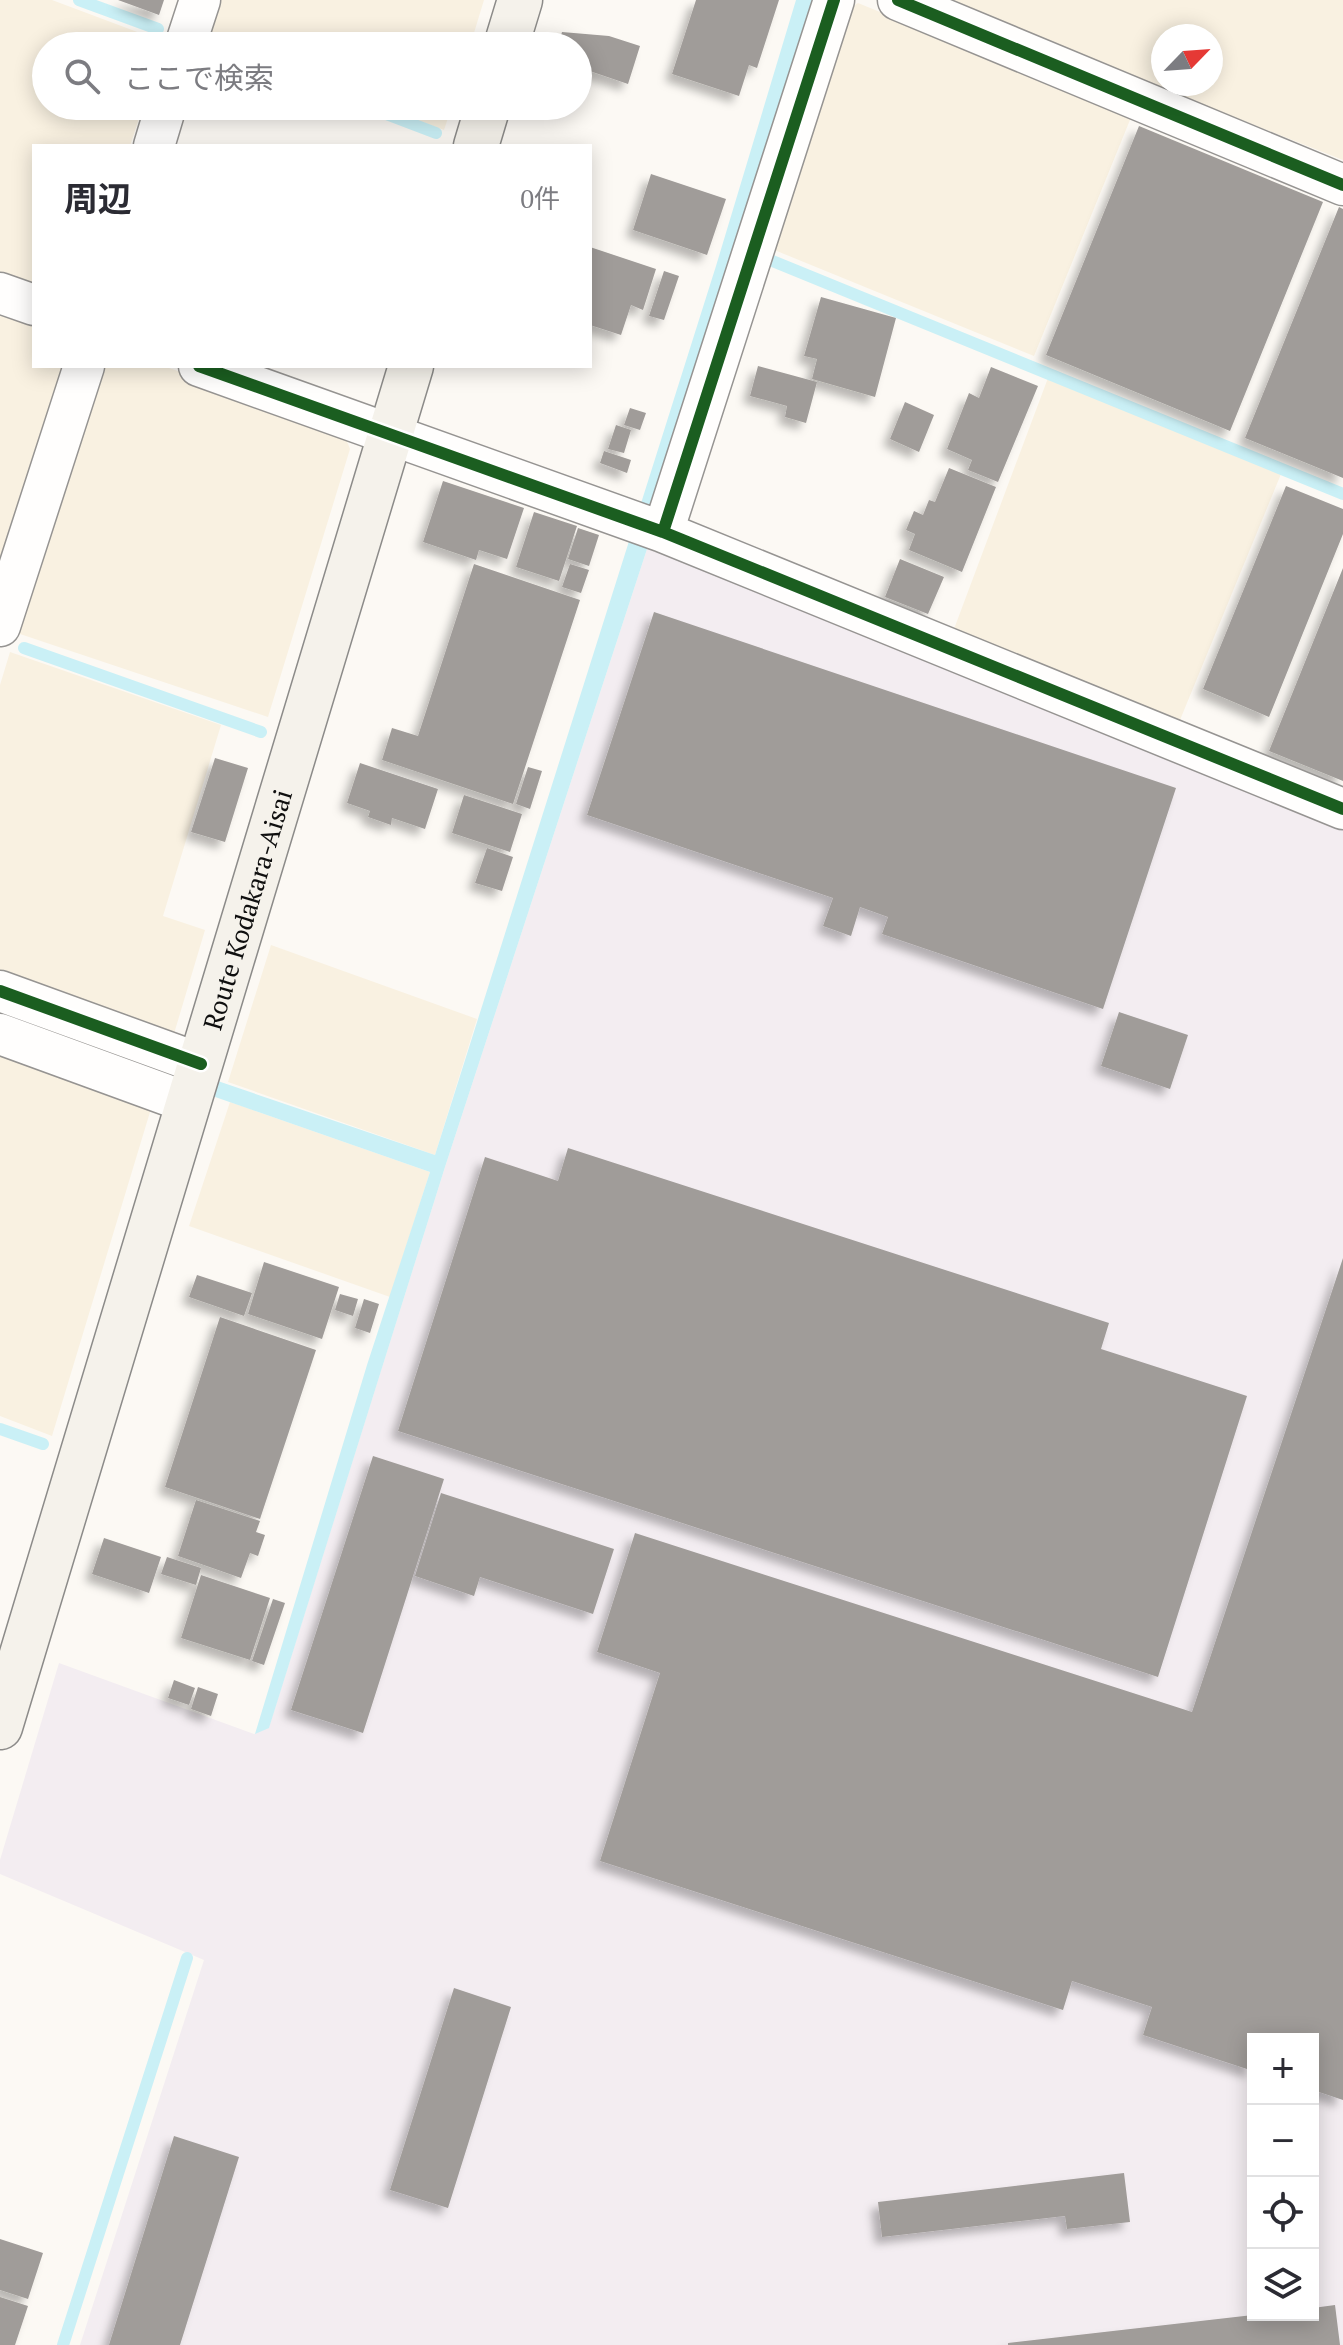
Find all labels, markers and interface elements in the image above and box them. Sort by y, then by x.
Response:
north arrow [1151,24,1223,96]
search box [32,32,592,120]
icon: search [60,54,104,98]
text: ここで検索 [124,58,274,98]
text: 周辺 [64,176,132,221]
text: 0件 [520,181,560,215]
street label: Route Kodakara-Aisai [195,785,299,1034]
map controls [1247,2033,1319,2321]
button: + [1247,2033,1319,2105]
button: − [1247,2105,1319,2177]
button: locate [1247,2177,1319,2249]
button: layers [1247,2249,1319,2321]

